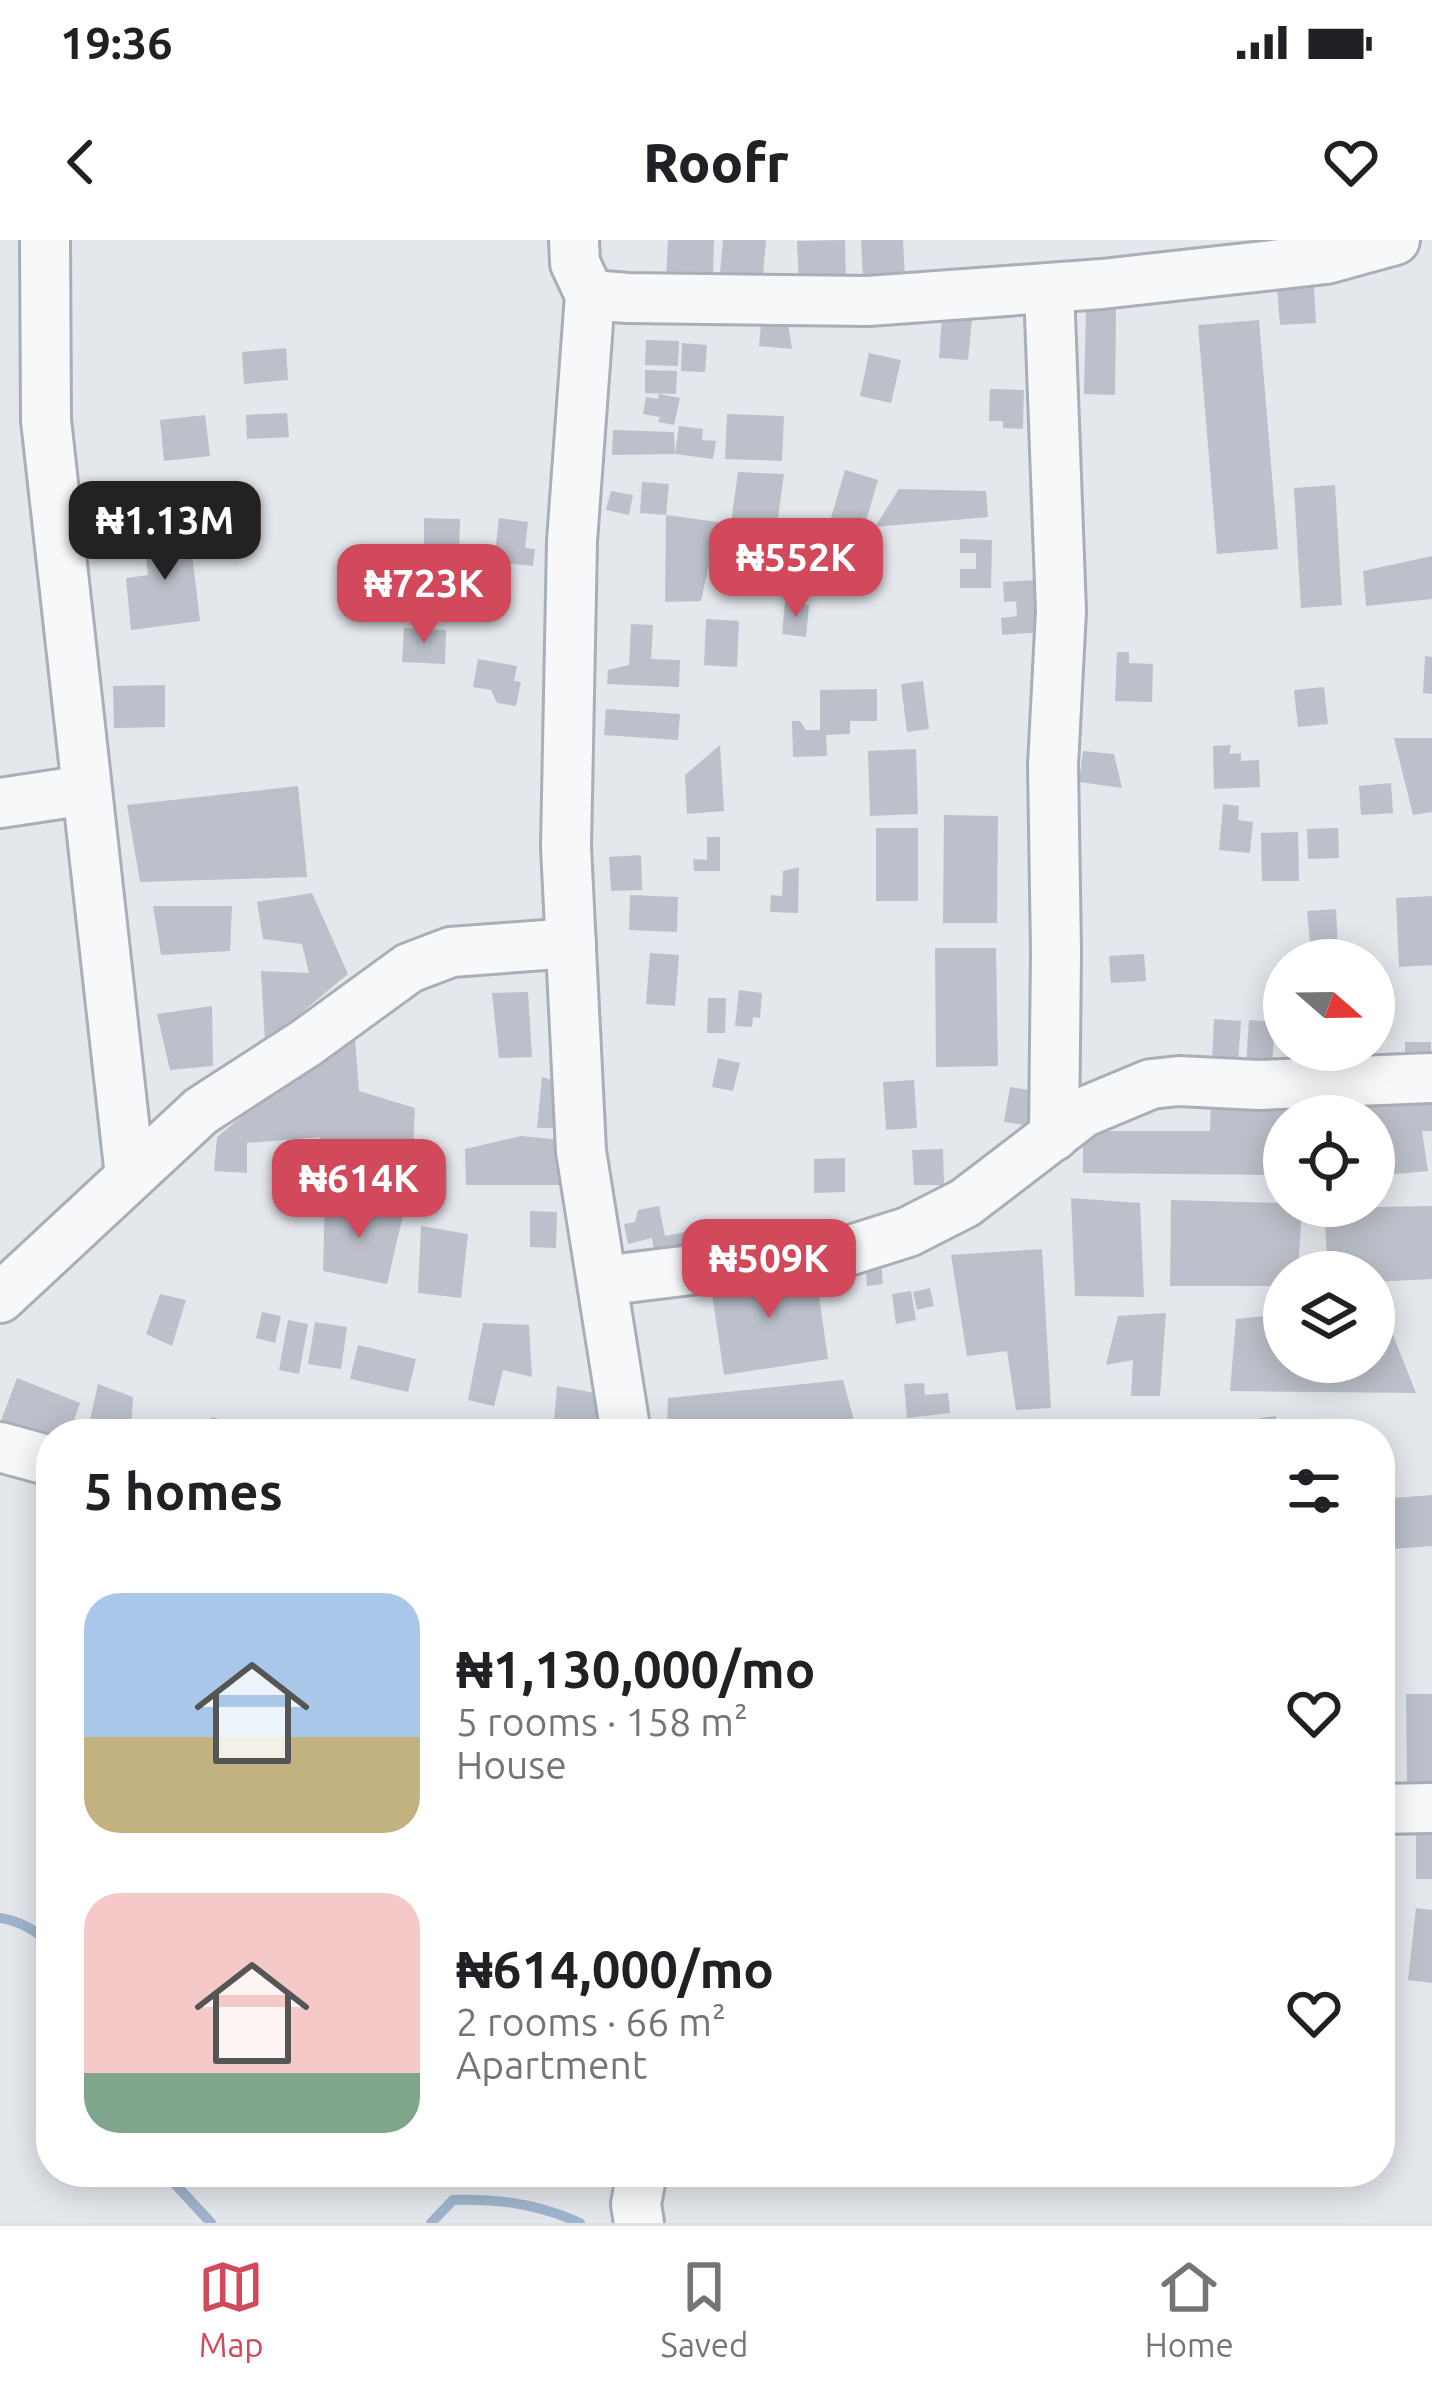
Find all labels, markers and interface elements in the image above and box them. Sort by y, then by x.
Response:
text: 19:36 [60,17,173,68]
icon: back [48,129,114,195]
icon: heart [1318,129,1384,195]
text: Roofr [643,132,789,192]
pin: ₦1.13M [67,481,263,583]
text: ₦1.13M [96,498,234,541]
pin: ₦552K [712,518,880,620]
text: ₦552K [736,535,856,578]
pin: ₦723K [340,544,508,646]
text: ₦723K [364,561,484,604]
north arrow [1263,939,1395,1071]
map controls [1263,939,1395,1383]
button: locate [1263,1095,1395,1227]
pin: ₦614K [275,1139,443,1241]
text: ₦614K [299,1156,419,1199]
pin: ₦509K [685,1219,853,1321]
text: ₦509K [709,1236,829,1279]
button: layers [1263,1251,1395,1383]
icon: filters [1281,1458,1347,1524]
text: 5 homes [84,1462,283,1520]
text: ₦1,130,000/mo [456,1640,815,1698]
icon: home [180,1641,324,1785]
icon: heart [1281,1680,1347,1746]
text: 5 rooms · 158 m² [456,1700,748,1743]
text: House [456,1743,567,1786]
text: ₦614,000/mo [456,1940,774,1998]
icon: home [180,1941,324,2085]
icon: heart [1281,1980,1347,2046]
text: 2 rooms · 66 m² [456,2000,726,2043]
text: Apartment [456,2043,647,2086]
tab: Map [198,2254,264,2363]
tab: Saved [661,2254,748,2363]
tab: Home [1145,2254,1234,2363]

